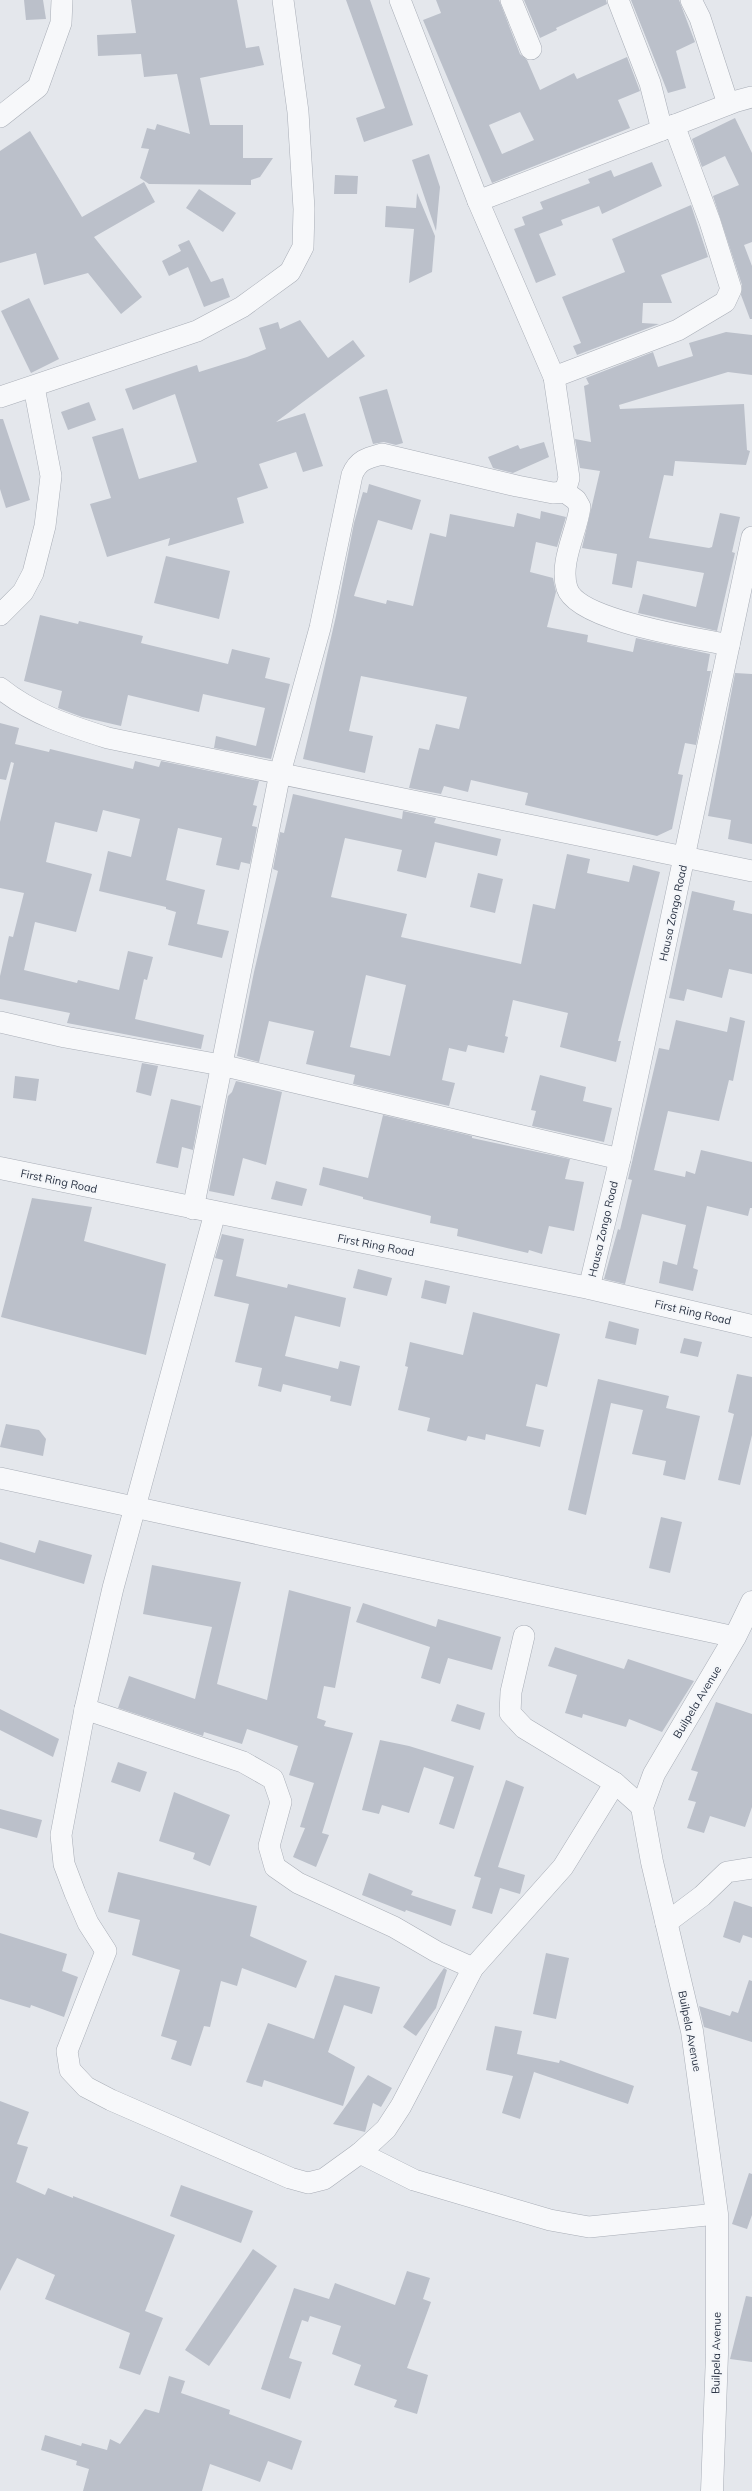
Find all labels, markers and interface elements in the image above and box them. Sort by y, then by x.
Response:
street label: Hausa Zongo Road [656,864,690,962]
street label: First Ring Road [19,1166,99,1196]
street label: Hausa Zongo Road [585,1180,621,1278]
street label: First Ring Road [336,1231,416,1259]
street label: First Ring Road [653,1296,733,1328]
street label: Builpela Avenue [670,1663,724,1741]
street label: Builpela Avenue [675,1989,705,2073]
street label: Builpela Avenue [708,2312,724,2394]

